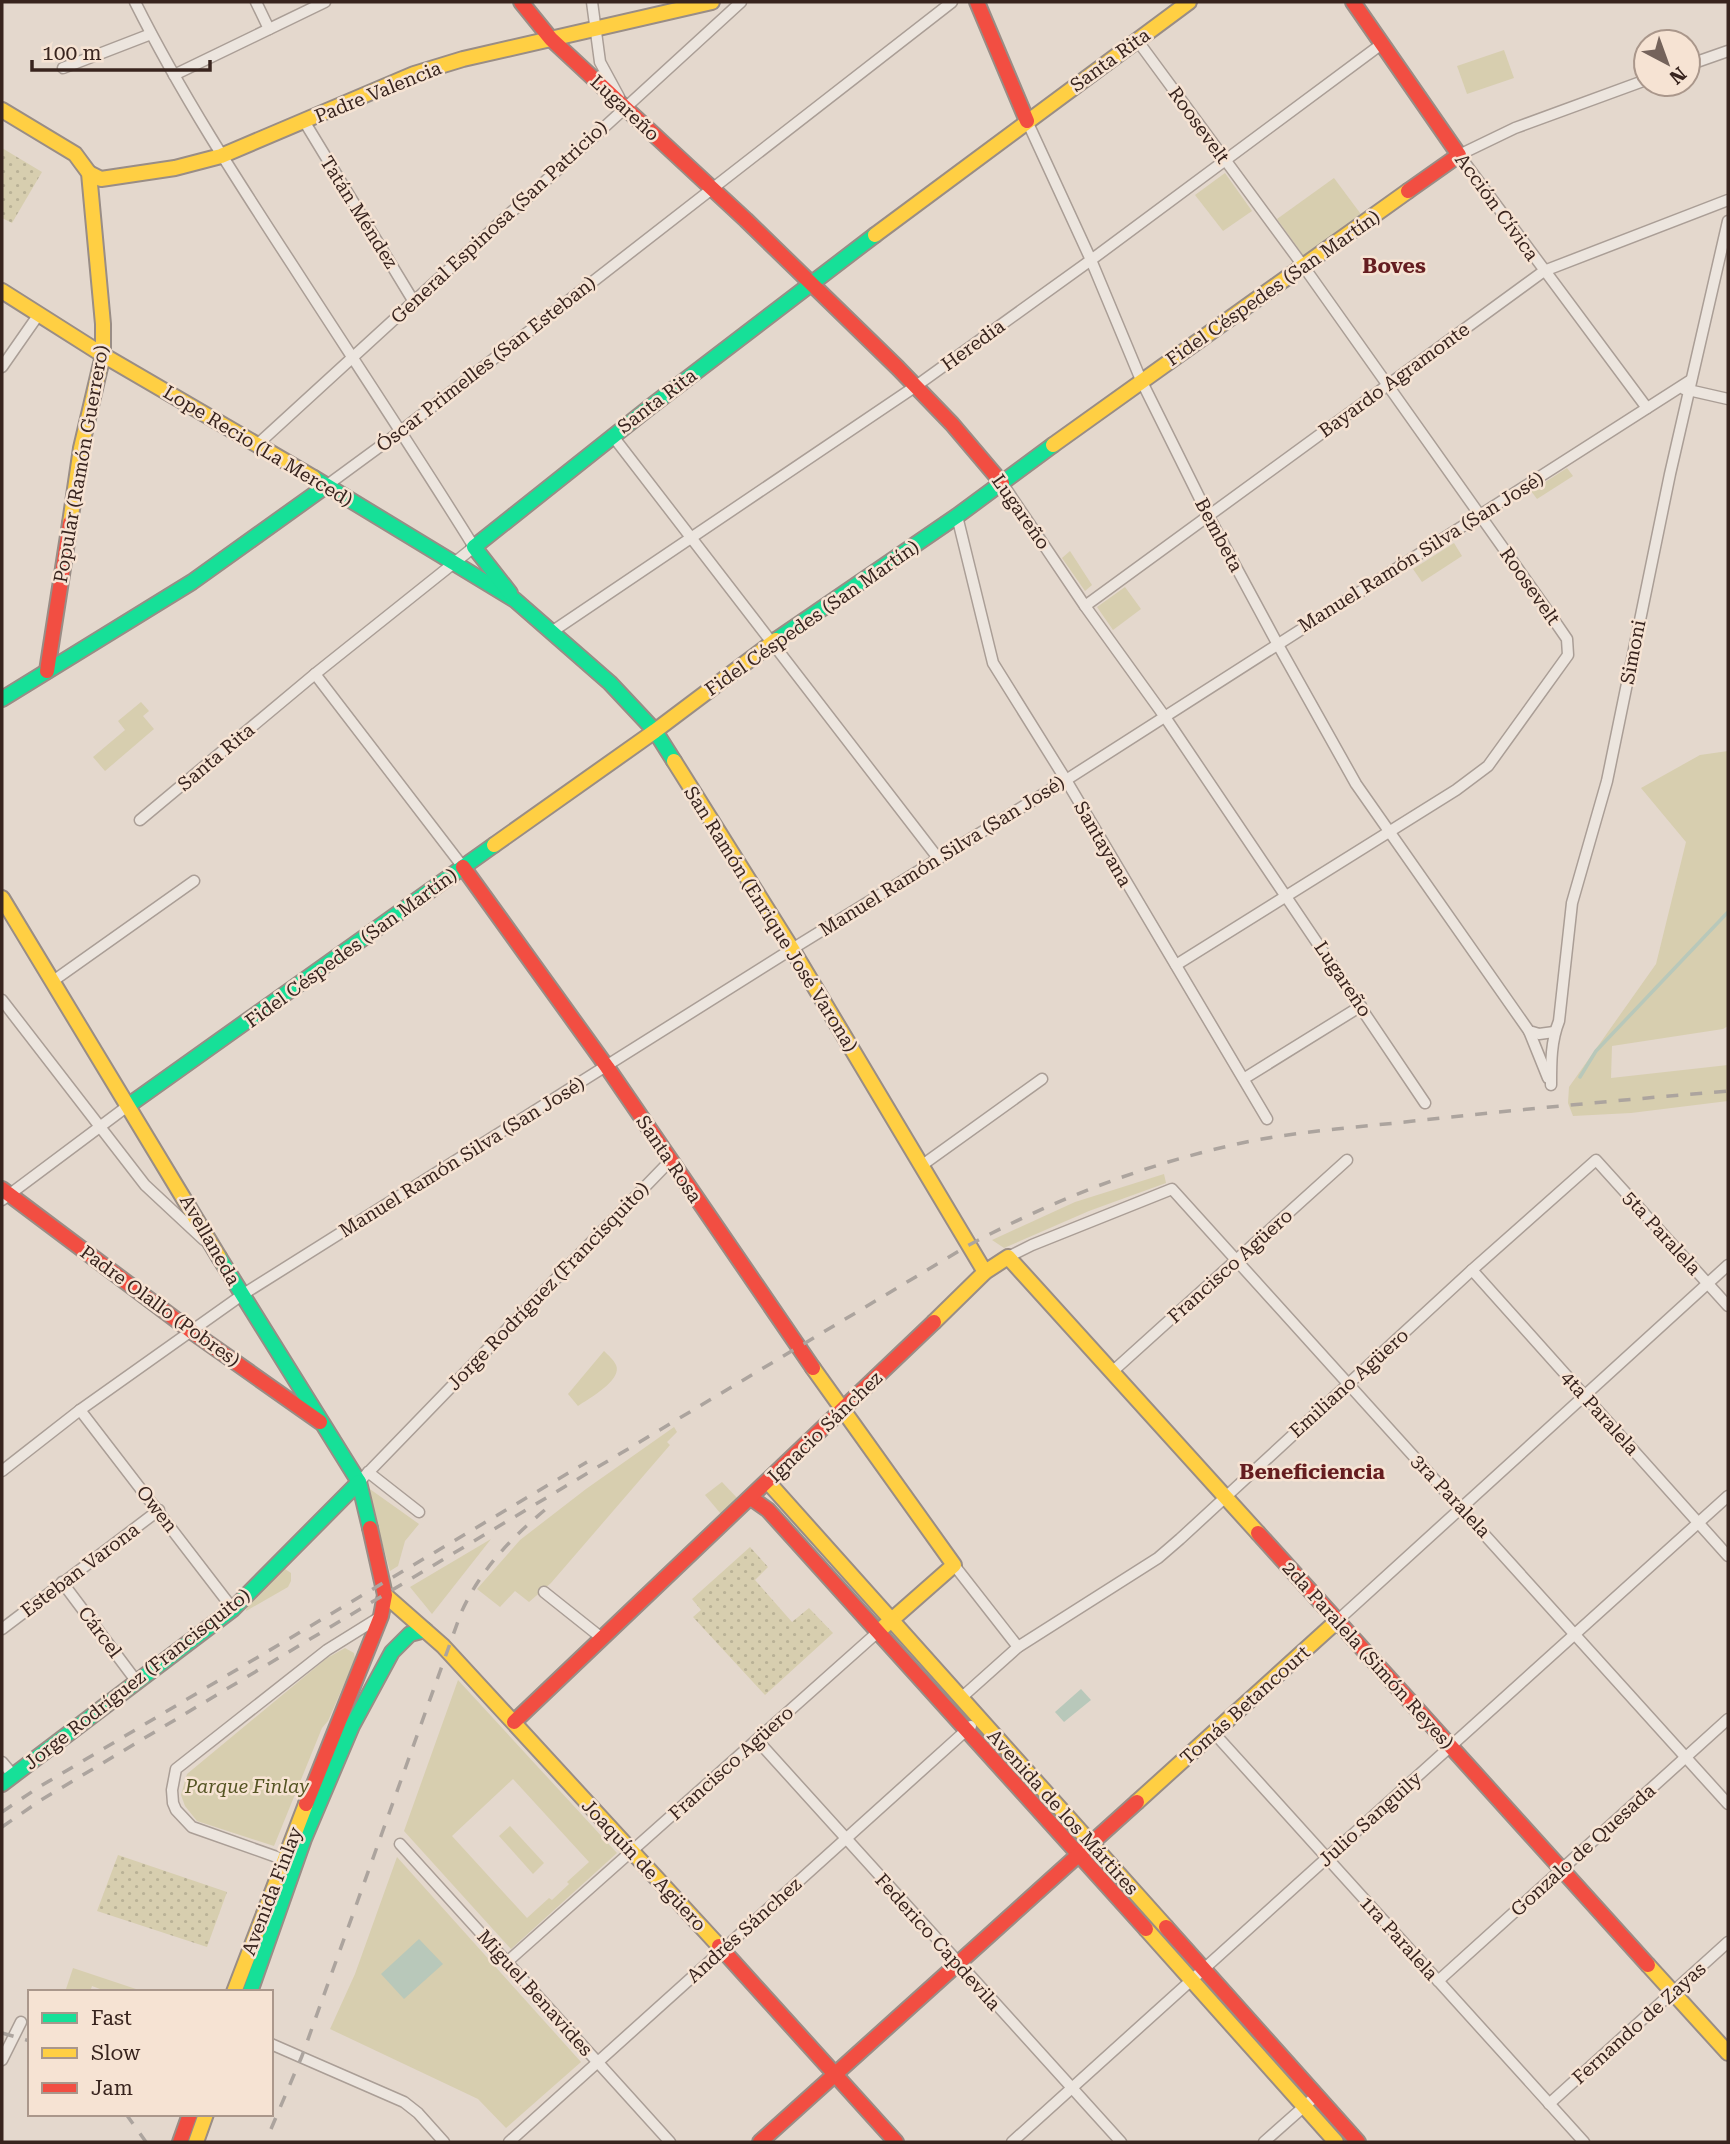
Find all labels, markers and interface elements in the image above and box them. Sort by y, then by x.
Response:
street label: Santa Rita [1066,23,1155,97]
scale bar [32,28,210,72]
north arrow [1632,28,1702,98]
text: 100 m [42,41,102,65]
street label: Padre Valencia [311,56,445,128]
text: N [1664,62,1691,89]
street label: Lugareño [586,70,664,146]
street label: Roosevelt [1163,82,1235,168]
street label: General Espinosa (San Patricio) [386,116,612,328]
street label: Acción Cívica [1450,149,1544,266]
street label: Tatán Méndez [315,152,403,272]
street label: Fidel Céspedes (San Martín) [1161,205,1385,371]
district label: Boves [1362,254,1426,278]
street label: Óscar Primelles (San Esteban) [372,271,600,457]
street label: Heredia [937,314,1010,376]
street label: Bayardo Agramonte [1314,318,1474,442]
street label: Popular (Ramón Guerrero) [49,343,113,585]
street label: Santa Rita [613,363,702,438]
street label: Lope Recio (La Merced) [159,380,357,512]
street label: Manuel Ramón Silva (San José) [1294,467,1548,637]
street label: Lugareño [987,470,1055,554]
street label: Bembeta [1190,494,1248,576]
street label: Fidel Céspedes (San Martín) [700,535,924,701]
street label: Roosevelt [1495,543,1565,629]
street label: Simoni [1615,618,1651,686]
street label: Santa Rita [173,718,260,796]
street label: Manuel Ramón Silva (San José) [815,771,1069,941]
street label: San Ramón (Enrique José Varona) [679,782,863,1056]
street label: Santayana [1069,797,1137,891]
street label: Fidel Céspedes (San Martín) [241,863,461,1033]
street label: Lugareño [1309,937,1377,1021]
street label: Manuel Ramón Silva (San José) [335,1072,589,1242]
street label: Santa Rosa [631,1111,707,1208]
street label: Jorge Rodríguez (Francisquito) [442,1177,654,1395]
street label: 5ta Paralela [1618,1186,1706,1280]
street label: Avellaneda [175,1191,246,1290]
street label: Francisco Agüero [1163,1204,1297,1328]
street label: Padre Olallo (Pobres) [76,1240,244,1372]
street label: Emiliano Agüero [1285,1323,1413,1443]
street label: 4ta Paralela [1556,1366,1644,1460]
street label: Ignacio Sánchez [763,1367,887,1487]
street label: 3ra Paralela [1407,1450,1496,1543]
district label: Beneficiencia [1239,1460,1385,1484]
street label: Owen [132,1481,182,1537]
street label: Esteban Varona [16,1518,144,1622]
street label: 2da Paralela (Simón Reyes) [1278,1556,1458,1754]
street label: Jorge Rodríguez (Francisquito) [19,1584,255,1774]
street label: Cárcel [73,1602,127,1662]
street label: Tomás Betancourt [1175,1641,1315,1769]
street label: Francisco Agüero [664,1701,798,1825]
street label: Avenida de los Mártires [983,1725,1143,1899]
street label: Julio Sanguily [1314,1766,1427,1871]
park label: Parque Finlay [184,1775,309,1798]
street label: Gonzalo de Quesada [1506,1778,1661,1921]
street label: Joaquín de Agüero [577,1794,711,1936]
street label: Avenida Finlay [237,1823,307,1958]
street label: Federico Capdevila [870,1869,1006,2016]
street label: Andrés Sánchez [682,1872,806,1987]
street label: 1ra Paralela [1355,1891,1443,1985]
street label: Miguel Benavides [472,1925,598,2061]
street label: Fernando de Zayas [1568,1957,1710,2089]
legend [28,1990,273,2116]
text: Fast [91,2006,132,2030]
text: Slow [91,2041,141,2065]
text: Jam [91,2076,133,2100]

